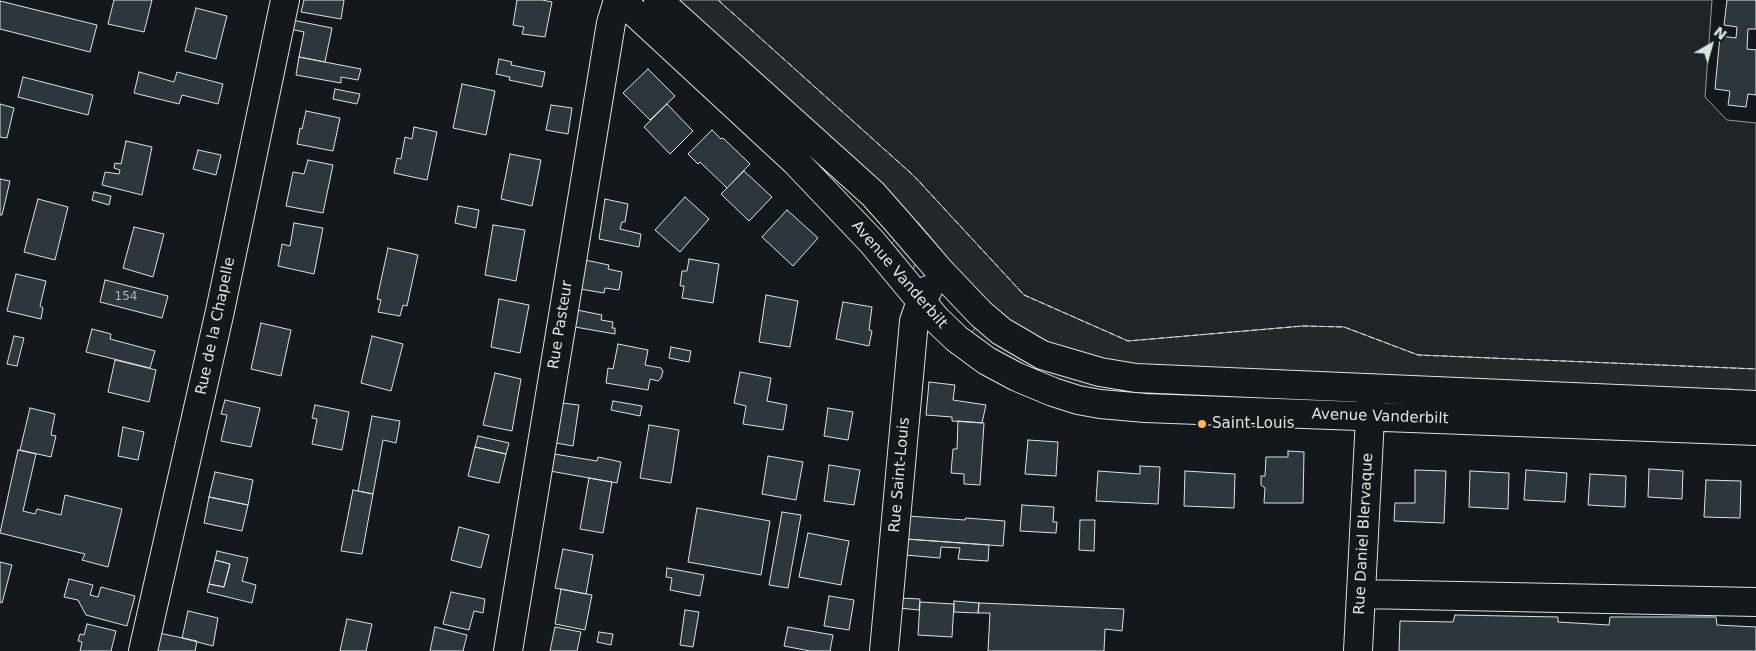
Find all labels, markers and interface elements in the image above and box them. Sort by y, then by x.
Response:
north arrow [1686,20,1736,70]
text: N [1711,23,1730,43]
street label: Avenue Vanderbilt [847,217,951,333]
street label: Rue de la Chapelle [193,255,239,397]
street label: Rue Pasteur [545,279,577,371]
house number: 154 [115,290,137,304]
street label: Avenue Vanderbilt [1311,406,1449,428]
place label: Saint-Louis [1212,415,1294,433]
street label: Rue Saint-Louis [886,417,914,533]
marker: Saint-Louis [1196,418,1208,430]
street label: Rue Daniel Blervaque [1351,453,1377,615]

